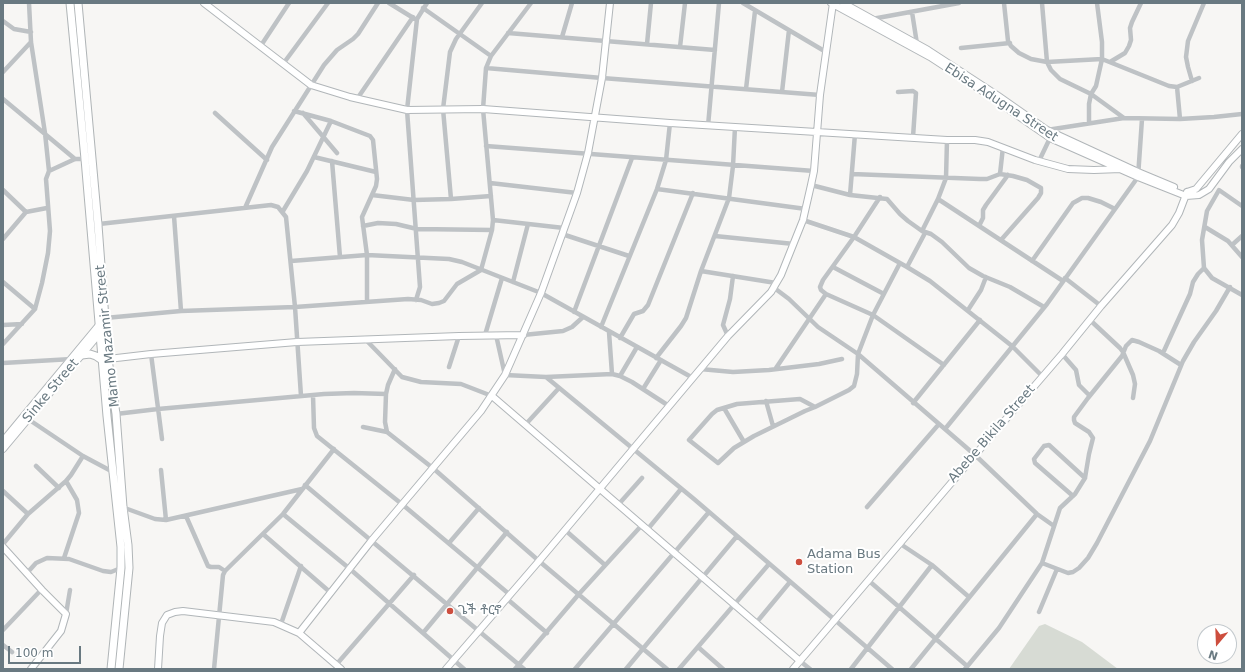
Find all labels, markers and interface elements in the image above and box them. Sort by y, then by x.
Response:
street label: Ebisa Adugna Street [941,60,1061,146]
street label: Mamo Mazamir Street [93,264,123,408]
street label: Sinke Street [20,356,82,426]
street label: Abebe Bikila Street [945,382,1039,486]
place label: Adama Bus Station [807,547,881,578]
marker: Adama Bus Station [794,557,804,567]
place label: ጌች ቶርኖ [458,603,502,619]
marker: ጌች ቶርኖ [445,606,455,616]
north arrow [1197,624,1237,664]
scale bar [10,638,83,664]
text: 100 m [15,646,53,660]
text: N [1207,647,1220,663]

